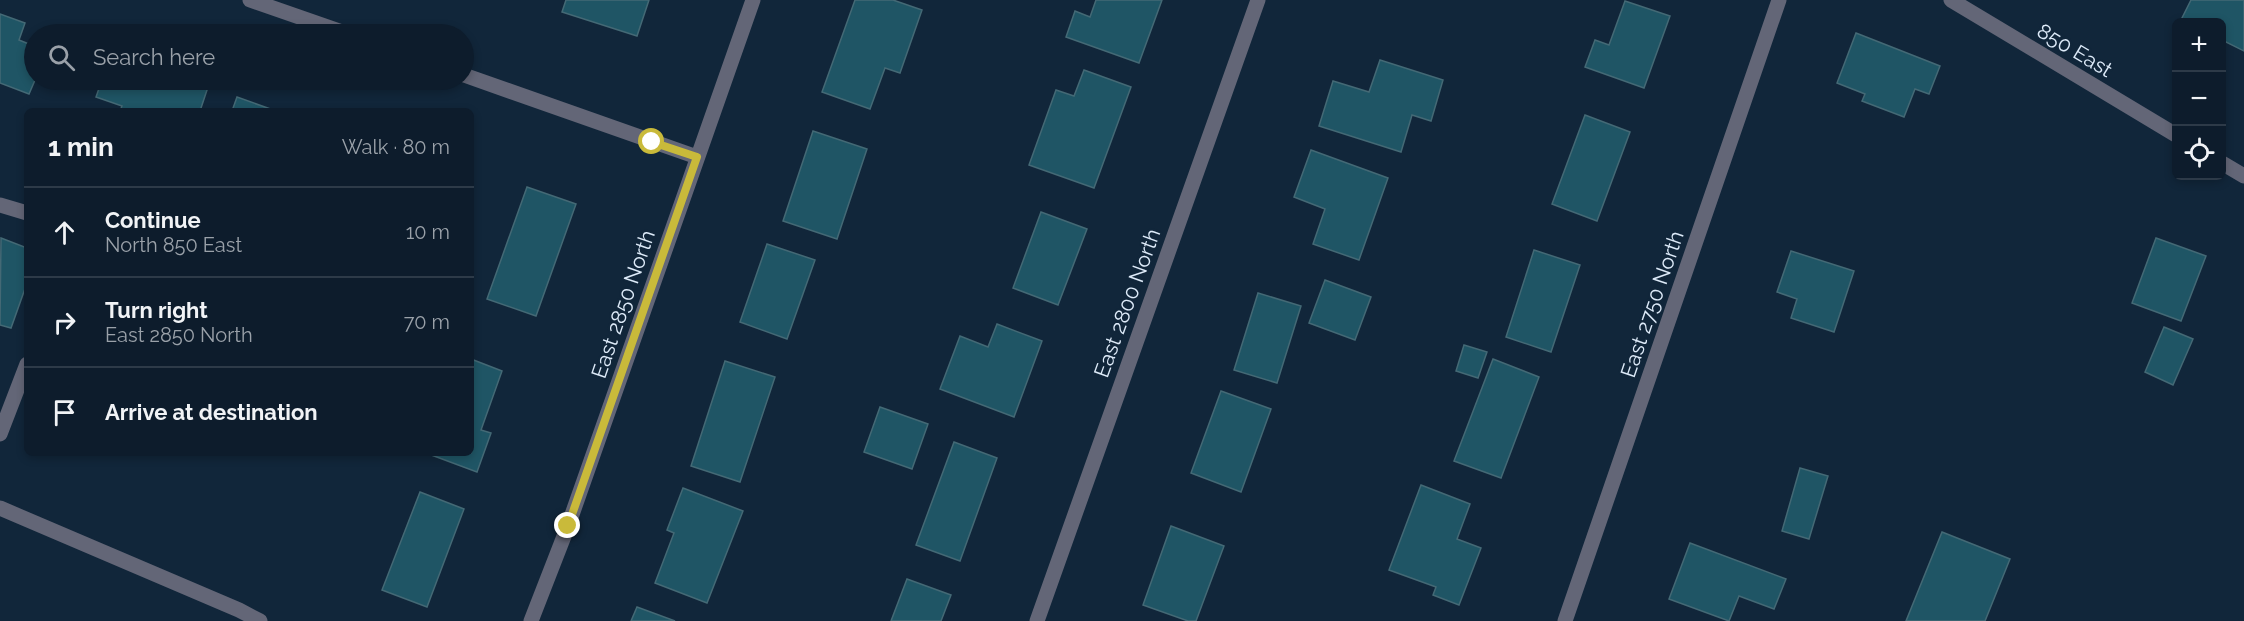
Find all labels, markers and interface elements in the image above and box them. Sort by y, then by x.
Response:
street label: 850 East [2033,18,2117,82]
map controls [2172,18,2226,180]
button: + [2172,18,2226,72]
search box [24,24,474,90]
icon: search [45,41,78,74]
text: Search here [93,44,215,70]
button: − [2172,72,2226,126]
button: locate [2172,126,2226,180]
route start [638,128,664,154]
text: 1 min [48,132,114,162]
text: Walk · 80 m [342,135,450,159]
text: Continue [105,207,201,233]
icon: ahead [48,216,81,249]
text: 10 m [406,220,450,244]
street label: East 2800 North [1089,225,1165,381]
street label: East 2850 North [586,227,660,381]
street label: East 2750 North [1615,227,1689,381]
text: North 850 East [105,233,242,257]
text: Turn right [105,297,208,323]
icon: right [48,306,81,339]
text: 70 m [404,310,450,334]
text: East 2850 North [105,323,253,347]
icon: arrive [48,396,81,429]
text: Arrive at destination [105,399,318,425]
route end [554,512,580,538]

